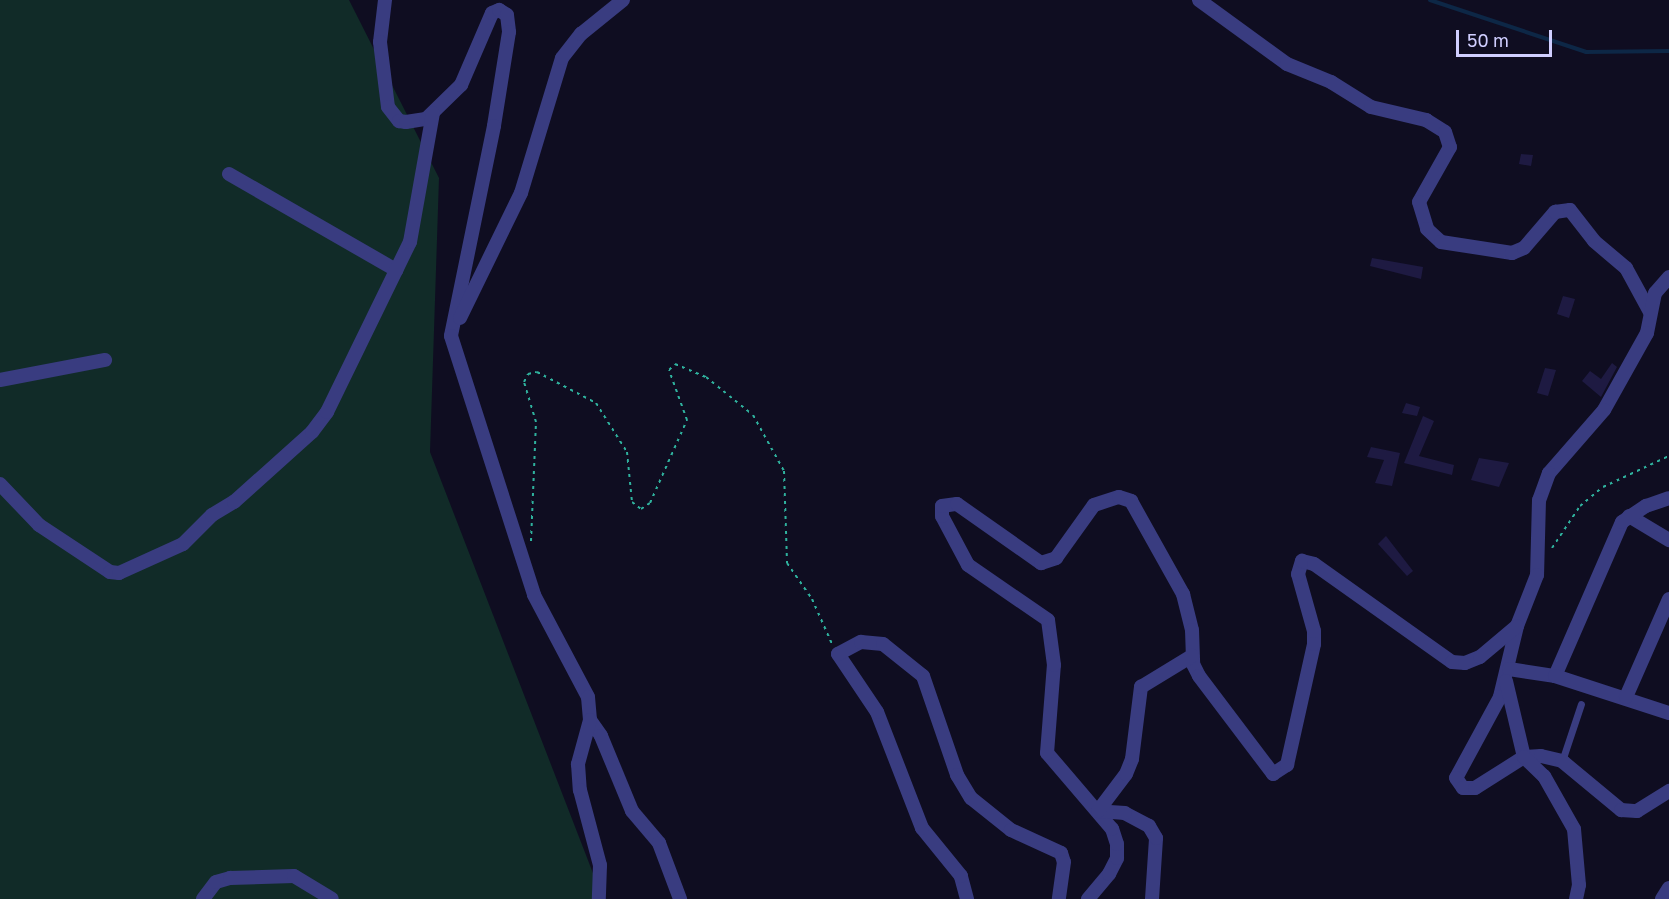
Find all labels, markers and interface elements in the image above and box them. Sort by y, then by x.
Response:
scale bar [1459,18,1555,56]
text: 50 m [1467,29,1509,51]

